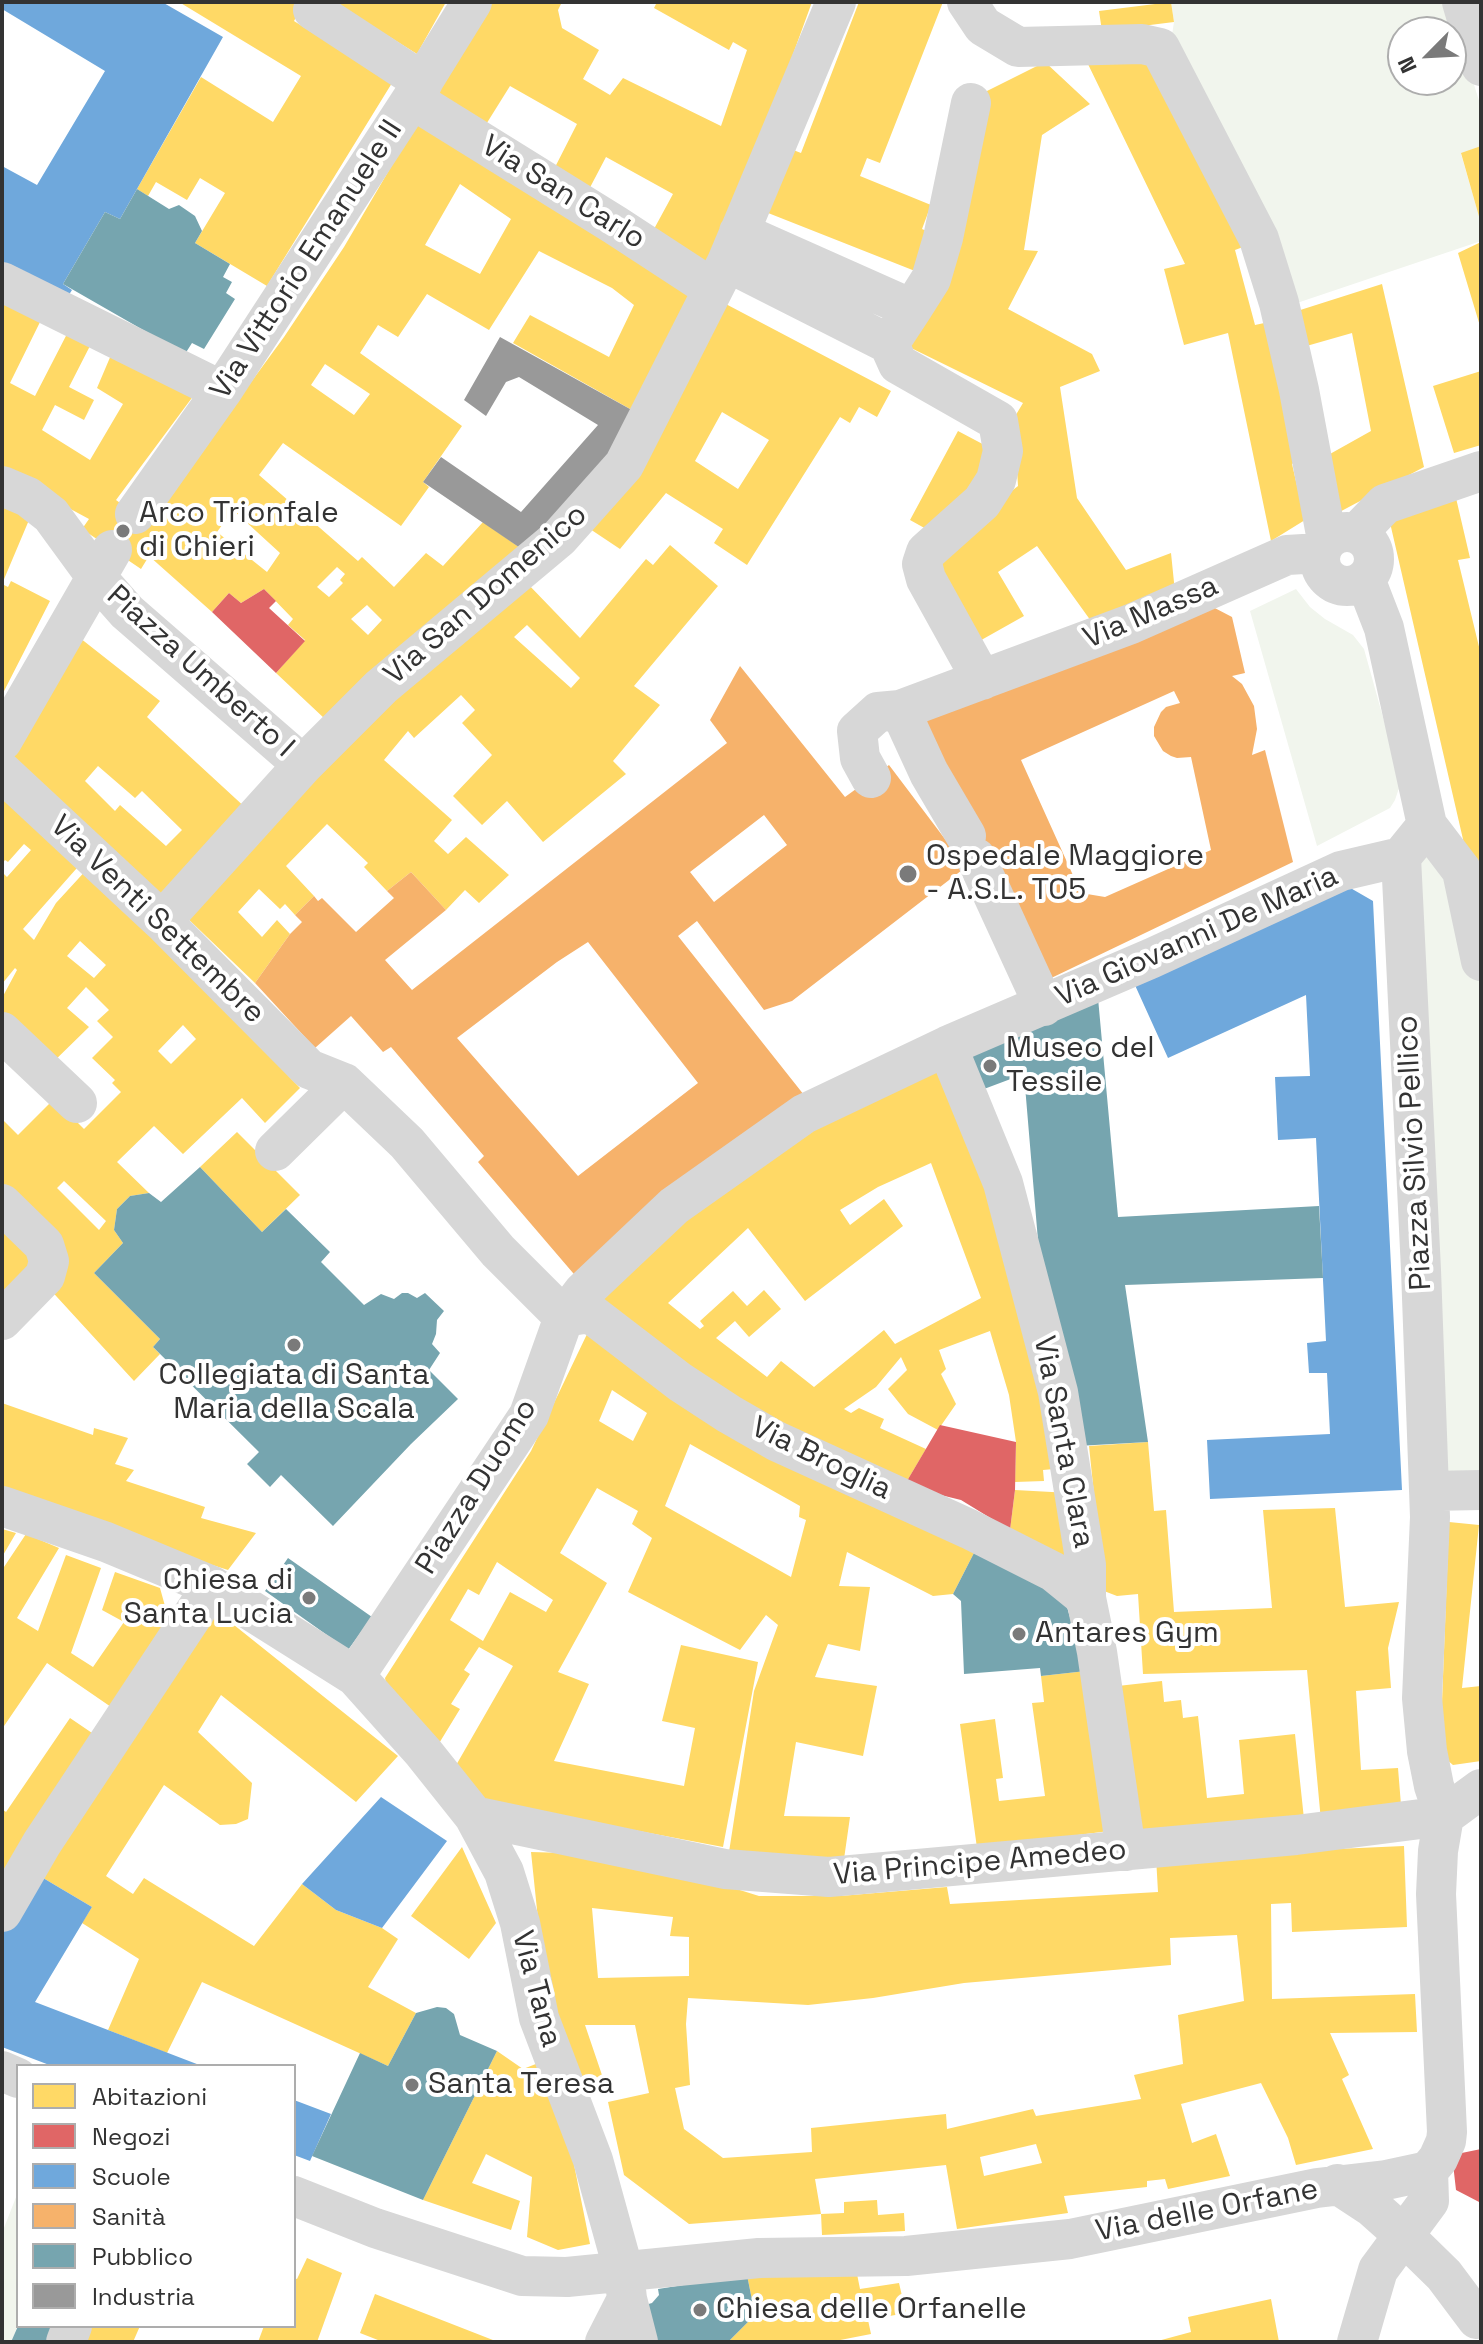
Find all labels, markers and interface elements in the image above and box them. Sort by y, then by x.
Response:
north arrow [1387,16,1467,96]
text: N [1391,53,1423,77]
street label: Via Vittorio Emanuele II [203,114,411,406]
street label: Via San Carlo [474,128,652,258]
place label: Arco Trionfale di Chieri [139,496,339,566]
street label: Via San Domenico [377,497,595,693]
marker: Arco Trionfale di Chieri [114,522,132,540]
street label: Via Massa [1078,569,1224,657]
street label: Piazza Umberto I [99,578,301,766]
street label: Via Venti Settembre [42,808,272,1032]
place label: Ospedale Maggiore - A.S.L. TO5 [926,839,1204,910]
street label: Via Giovanni De Maria [1050,858,1344,1016]
marker: Ospedale Maggiore - A.S.L. TO5 [897,863,919,885]
street label: Piazza Silvio Pellico [1390,1015,1440,1291]
place label: Museo del Tessile [1006,1031,1155,1102]
marker: Museo del Tessile [981,1057,999,1075]
street label: Via Santa Clara [1025,1333,1101,1551]
marker: Collegiata di Santa Maria della Scala [285,1336,303,1354]
place label: Collegiata di Santa Maria della Scala [159,1358,429,1428]
street label: Piazza Duomo [409,1393,545,1581]
street label: Via Broglia [745,1410,897,1508]
place label: Chiesa di Santa Lucia [124,1563,293,1634]
marker: Chiesa di Santa Lucia [300,1589,318,1607]
place label: Antares Gym [1035,1616,1219,1652]
marker: Antares Gym [1010,1625,1028,1643]
street label: Via Principe Amedeo [832,1832,1128,1894]
street label: Via Tana [503,1927,569,2051]
legend [16,2064,296,2328]
place label: Santa Teresa [428,2067,614,2103]
marker: Santa Teresa [403,2076,421,2094]
text: Abitazioni [92,2081,207,2112]
text: Negozi [92,2121,170,2152]
text: Scuole [92,2161,171,2192]
street label: Via delle Orfane [1093,2172,1321,2250]
text: Sanità [92,2201,166,2232]
text: Pubblico [92,2241,193,2272]
text: Industria [92,2281,195,2312]
place label: Chiesa delle Orfanelle [716,2292,1027,2328]
marker: Chiesa delle Orfanelle [691,2301,709,2319]

